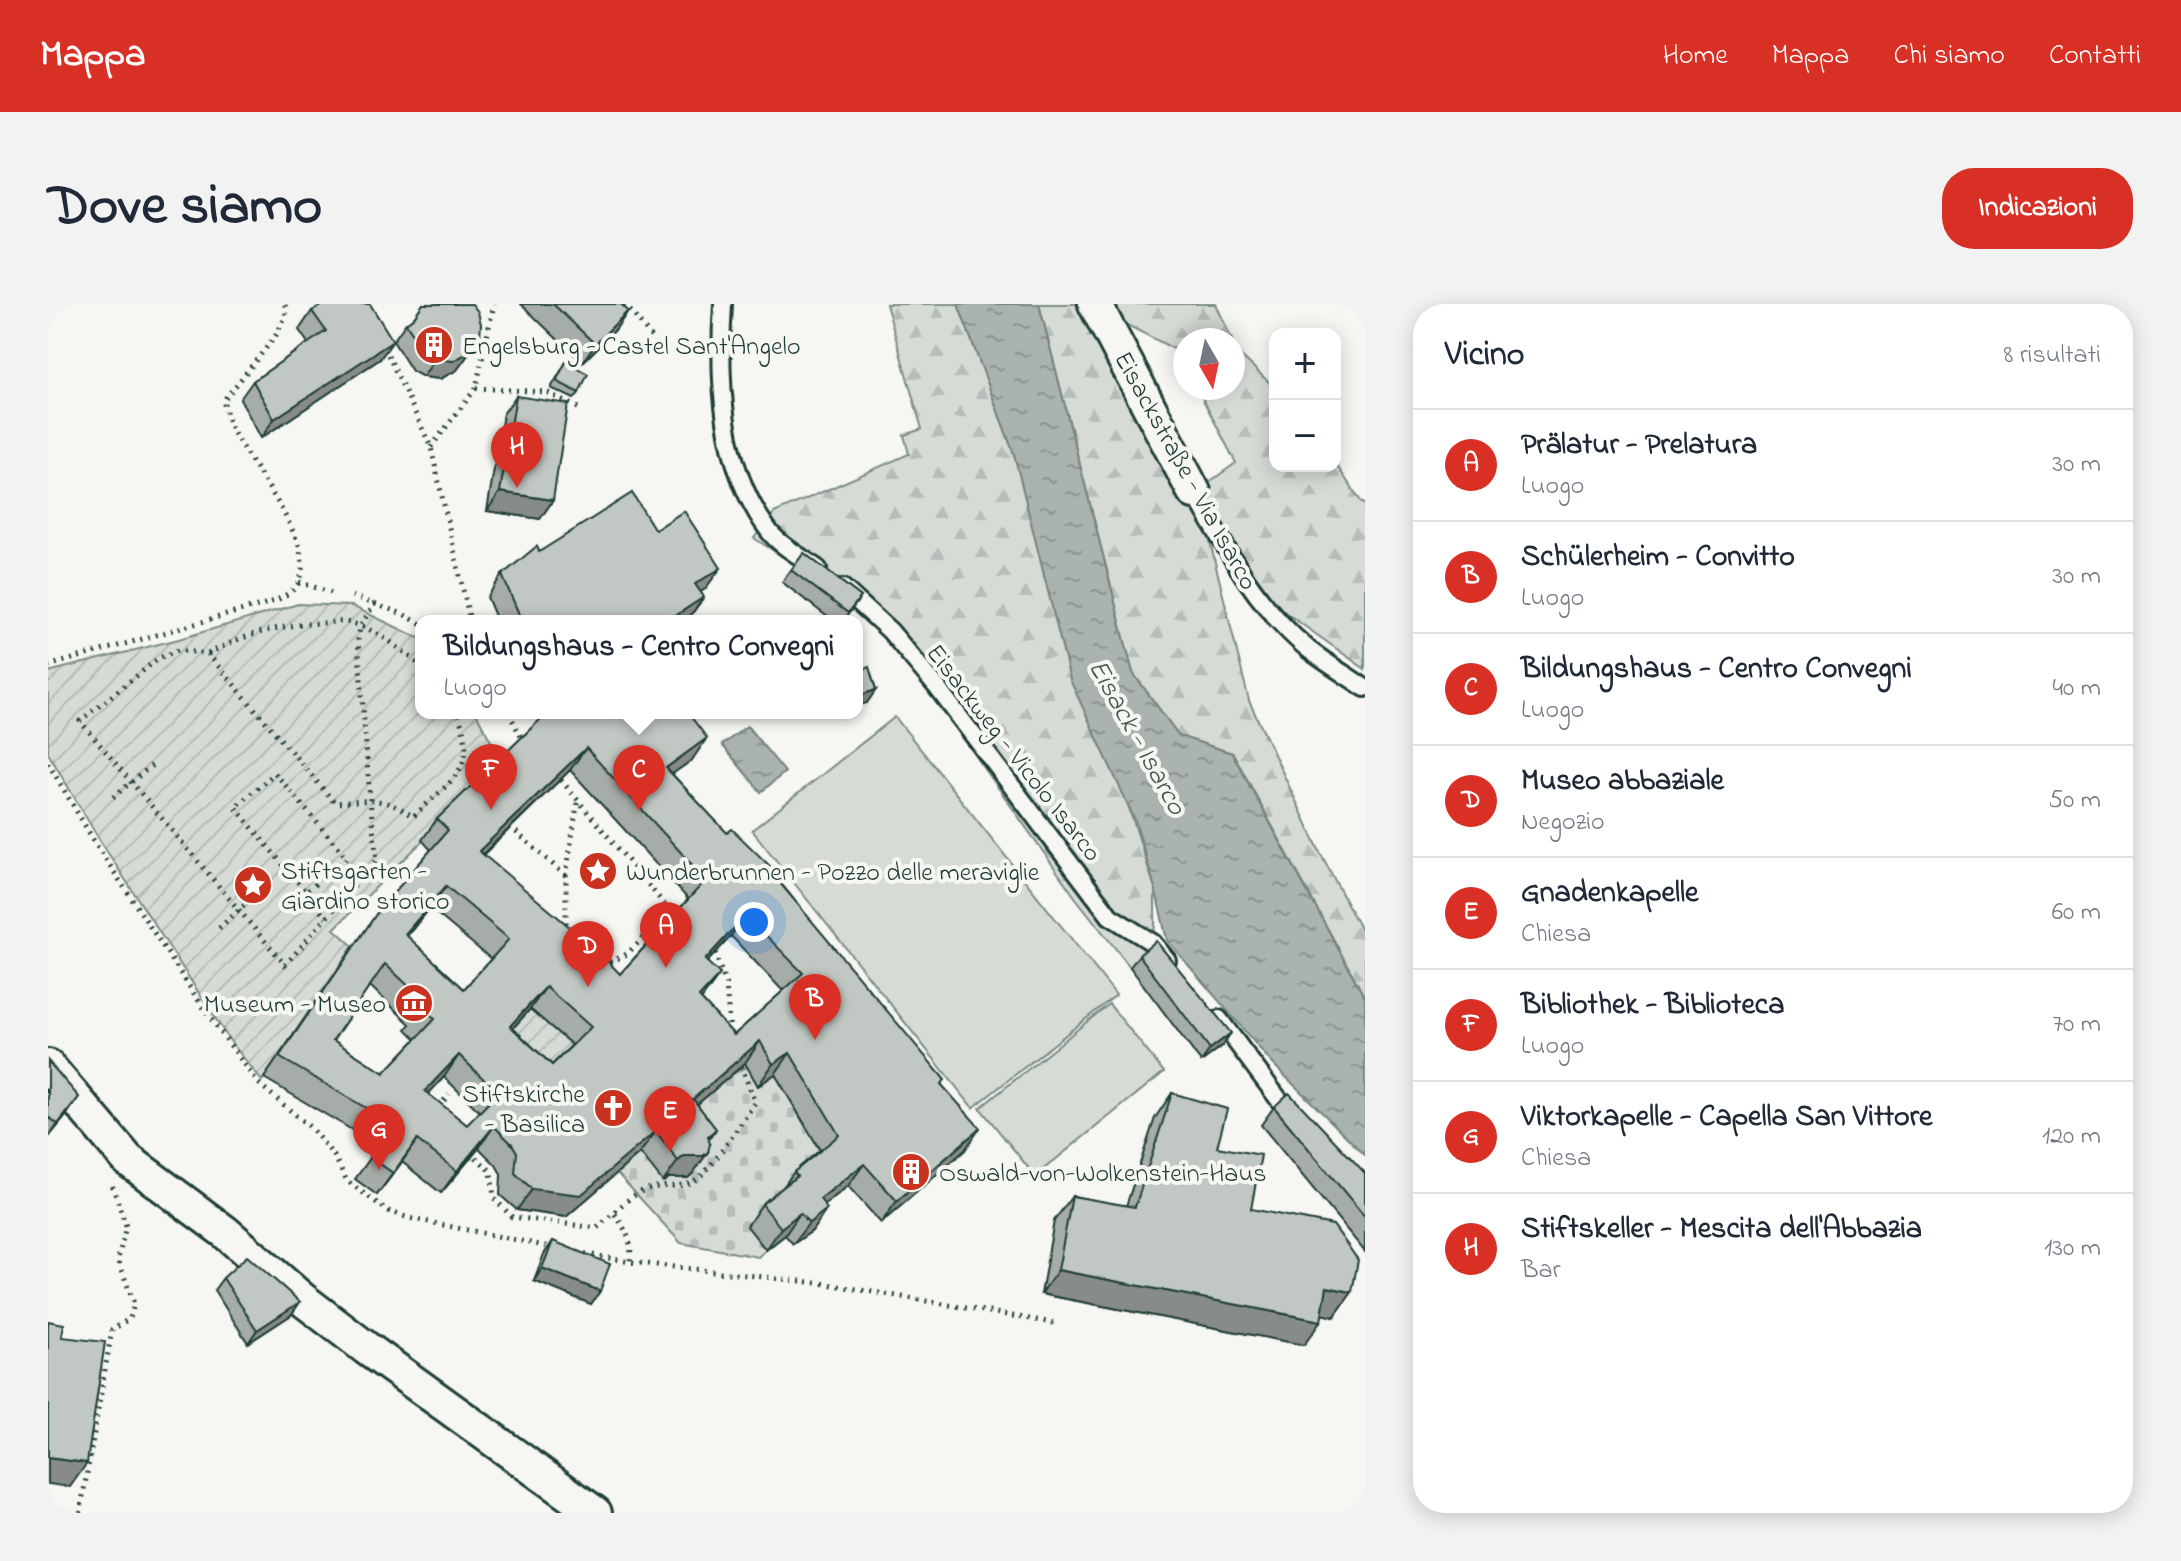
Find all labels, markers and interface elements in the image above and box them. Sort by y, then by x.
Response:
text: Mappa [40,28,145,84]
text: Home [1663,36,1728,77]
text: Mappa [1772,36,1849,77]
text: Chi siamo [1893,36,2005,77]
text: Contatti [2049,36,2141,77]
text: Dove siamo [48,168,322,249]
button: Indicazioni [1942,168,2133,249]
building icon: Engelsburg - Castel Sant'Angelo [413,324,455,366]
north arrow [1173,328,1245,400]
map controls [1269,328,1341,472]
button: + [1269,328,1341,400]
place label: Engelsburg - Castel Sant'Angelo [462,329,800,367]
text: Vicino [1445,331,1524,381]
text: 8 risultati [2003,337,2101,375]
street label: Eisackstraße - Via Isarco [1103,345,1266,598]
button: − [1269,400,1341,472]
pin: H [491,422,543,488]
text: Prälatur - Prelatura [1521,424,1757,468]
text: A [1463,446,1479,484]
text: 30 m [2052,446,2101,484]
text: Luogo [1521,468,1584,506]
text: Schülerheim - Convitto [1521,536,1795,580]
text: B [1462,558,1480,596]
text: 30 m [2052,558,2101,596]
text: Luogo [1521,580,1584,618]
popup [415,615,863,719]
text: Bildungshaus - Centro Convegni [444,626,834,670]
street label: Eisackweg - Vicolo Isarco [915,637,1110,871]
text: Bildungshaus - Centro Convegni [1521,648,1912,692]
water label: Eisack - Isarco [1076,652,1196,824]
text: Luogo [444,670,507,708]
text: C [1464,670,1478,708]
text: 40 m [2052,670,2101,708]
text: Luogo [1521,692,1584,730]
pin: F [465,744,517,810]
pin: C [613,745,665,811]
text: Museo abbaziale [1521,760,1724,804]
text: D [1461,782,1481,820]
text: 50 m [2048,782,2101,820]
text: Negozio [1521,804,1605,842]
place icon: Wunderbrunnen - Pozzo delle meraviglie [577,850,619,892]
place label: Stiftsgarten - Giardino storico [281,854,450,922]
place label: Wunderbrunnen - Pozzo delle meraviglie [626,855,1040,893]
place icon: Stiftsgarten - Giardino storico [232,864,274,906]
text: Gnadenkapelle [1521,872,1699,916]
text: E [1463,894,1479,932]
text: 60 m [2052,894,2101,932]
pin: A [640,902,692,968]
your location [734,902,774,942]
text: Chiesa [1521,916,1591,954]
pin: D [562,921,614,987]
pin: B [789,974,841,1040]
museum icon: Museum - Museo [393,982,435,1024]
text: Bibliothek - Biblioteca [1521,984,1784,1028]
place label: Museum - Museo [204,987,386,1025]
text: F [1463,1006,1479,1044]
text: 70 m [2052,1006,2101,1044]
text: Luogo [1521,1028,1584,1066]
place label: Stiftskirche - Basilica [462,1077,585,1145]
pin: E [644,1086,696,1152]
church icon: Stiftskirche - Basilica [592,1087,634,1129]
text: Viktorkapelle - Capella San Vittore [1521,1096,1932,1140]
pin: G [353,1104,405,1170]
text: G [1463,1118,1479,1156]
text: 120 m [2042,1118,2101,1156]
text: Chiesa [1521,1140,1591,1178]
building icon: Oswald-von-Wolkenstein-Haus [890,1151,932,1193]
place label: Oswald-von-Wolkenstein-Haus [939,1156,1266,1194]
text: Stiftskeller - Mescita dell'Abbazia [1521,1208,1922,1252]
text: H [1463,1230,1479,1268]
text: 130 m [2044,1230,2101,1268]
text: Bar [1521,1252,1561,1290]

